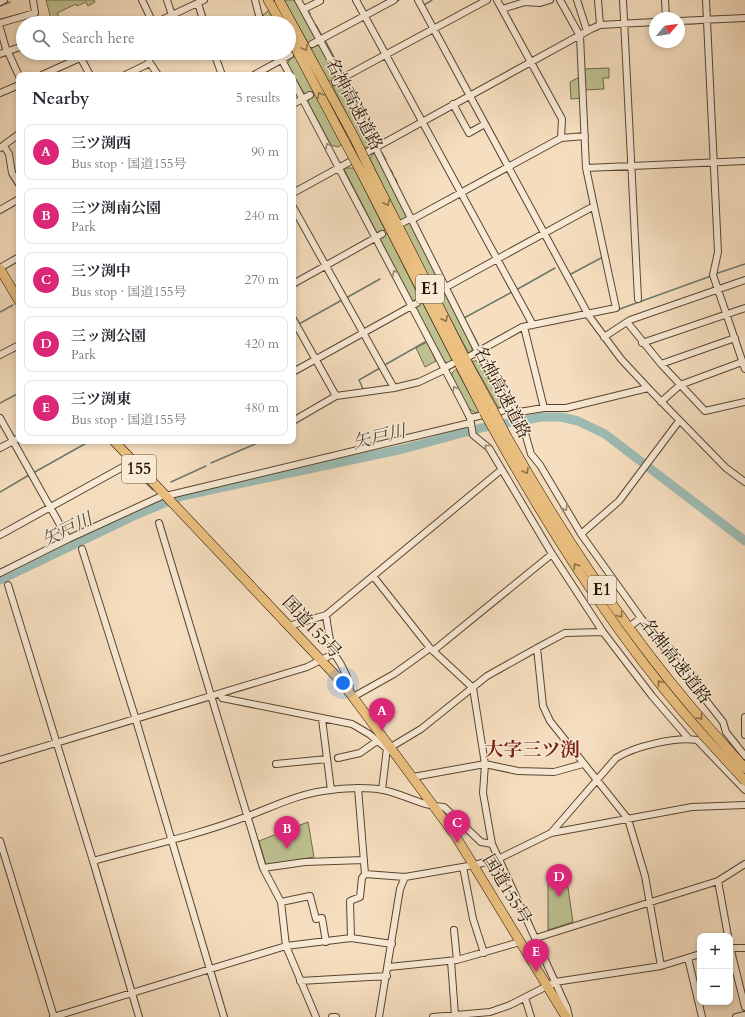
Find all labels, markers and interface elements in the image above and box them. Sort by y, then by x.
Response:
north arrow [649,12,685,48]
search box [16,16,296,60]
icon: search [30,27,52,49]
text: Search here [62,28,135,48]
one-way arrow [301,44,308,51]
street label: 名神高速道路 [320,54,388,154]
text: Nearby [32,87,89,110]
text: 5 results [236,89,280,107]
one-way arrow [318,92,325,99]
text: 三ツ渕西 [71,133,131,153]
text: A [41,143,51,161]
text: 90 m [251,143,279,161]
one-way arrow [326,143,333,150]
text: Bus stop · 国道155号 [71,155,186,173]
text: 三ツ渕南公園 [71,198,161,218]
one-way arrow [382,198,390,206]
text: B [41,207,51,225]
text: 240 m [245,207,279,225]
text: Park [71,218,96,236]
text: 三ツ渕中 [71,261,131,281]
one-way arrow [392,270,400,278]
text: C [41,271,51,289]
text: 270 m [245,271,279,289]
road number: E1 [416,275,444,303]
text: Bus stop · 国道155号 [71,283,186,301]
one-way arrow [440,315,448,322]
text: 三ッ渕公園 [71,326,146,346]
text: D [40,335,52,353]
text: 420 m [245,335,279,353]
street label: 名神高速道路 [468,342,536,442]
text: Park [71,346,96,364]
one-way arrow [452,386,459,393]
text: 三ツ渕東 [71,389,131,409]
text: E [42,399,50,417]
text: 480 m [245,399,279,417]
text: Bus stop · 国道155号 [71,411,186,429]
water label: 矢戸川 [350,418,410,455]
one-way arrow [484,445,492,452]
road number: 155 [122,455,156,483]
one-way arrow [522,467,529,474]
one-way arrow [561,504,568,511]
water label: 矢戸川 [37,506,99,553]
one-way arrow [573,563,581,570]
road number: E1 [588,576,616,604]
street label: 国道155号 [277,591,347,663]
one-way arrow [615,611,623,618]
street label: 名神高速道路 [636,614,716,708]
your location [333,673,353,693]
one-way arrow [657,681,664,688]
pin: A [369,698,395,731]
one-way arrow [695,713,702,720]
district label: 大字三ツ渕 [484,737,580,763]
pin: C [444,810,470,843]
pin: B [274,816,300,849]
street label: 国道155号 [477,850,537,928]
pin: D [546,864,572,897]
map controls [697,933,733,1005]
button: + [697,933,733,969]
pin: E [523,939,549,972]
button: − [697,969,733,1005]

